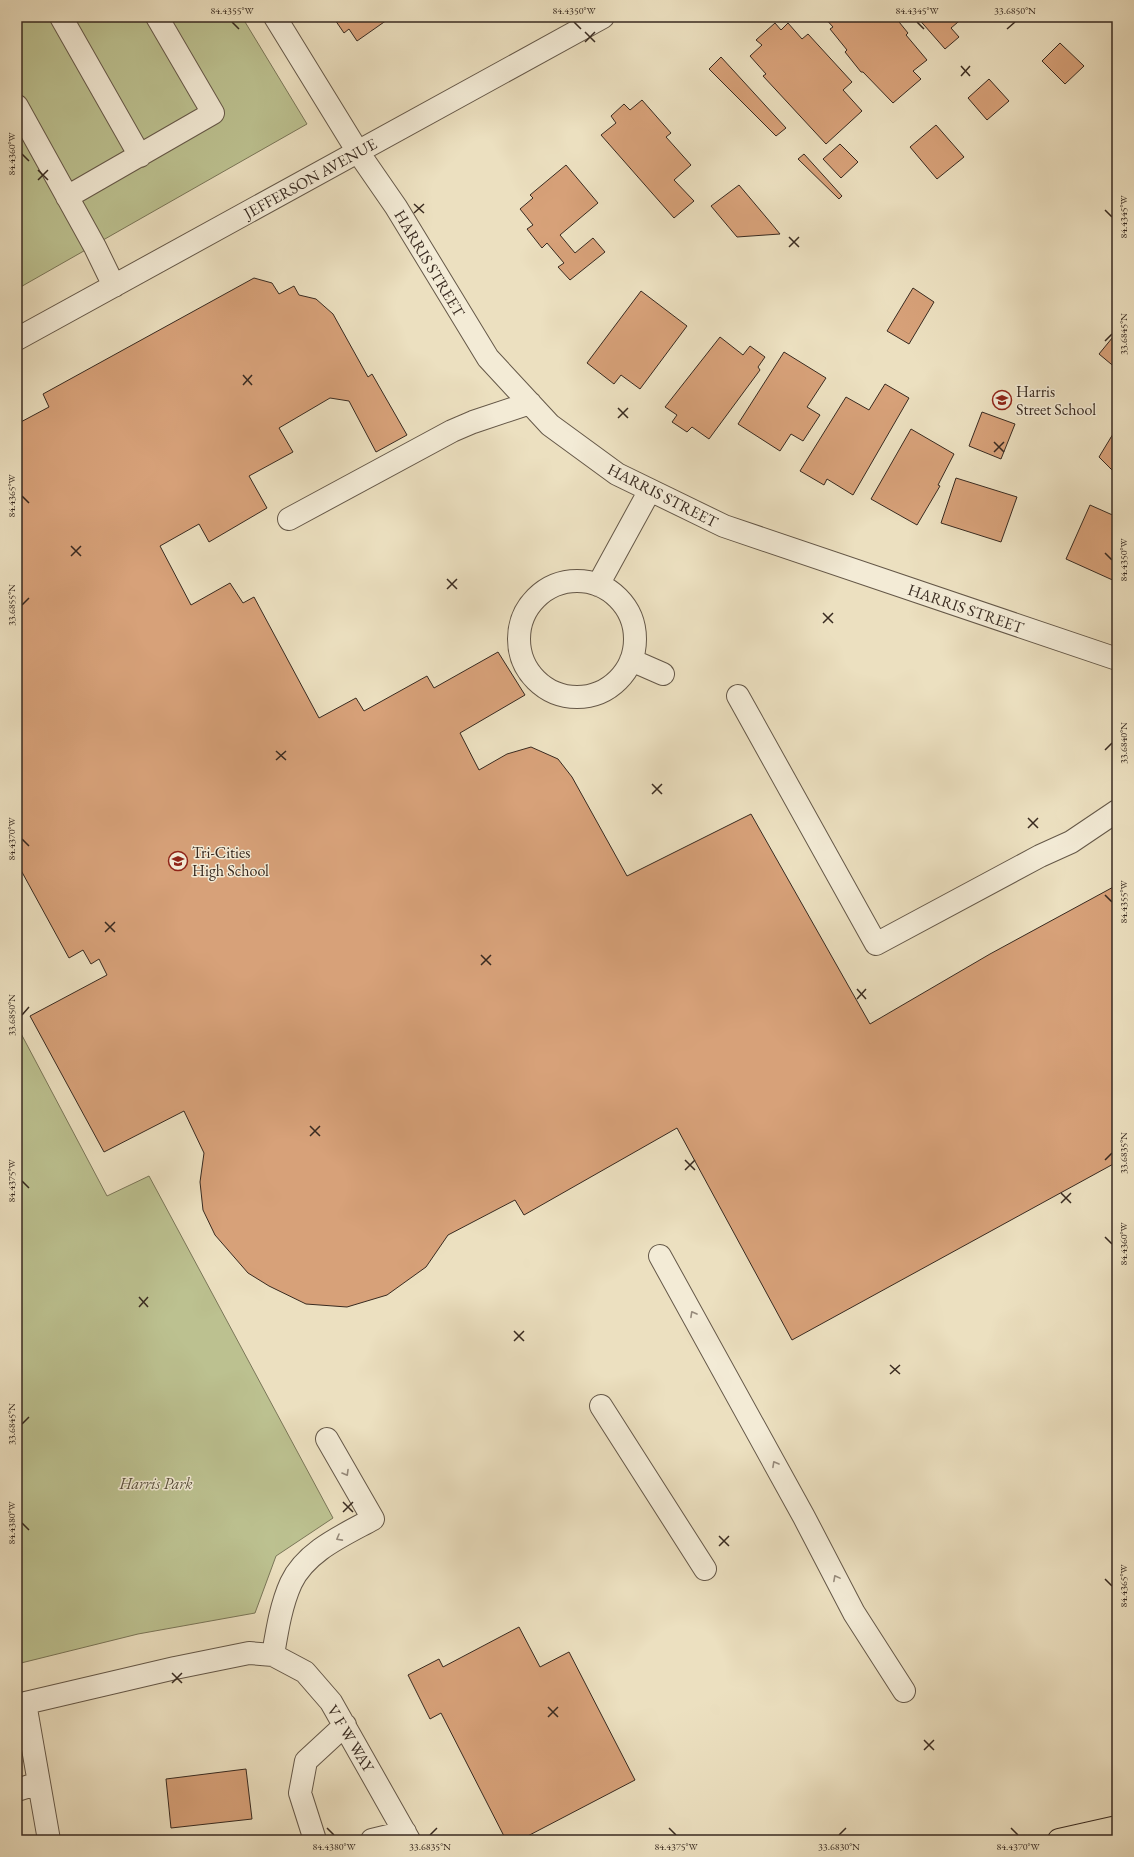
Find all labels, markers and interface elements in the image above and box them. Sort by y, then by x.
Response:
text: 84.4355°W [210,4,254,17]
text: 84.4350°W [552,4,596,17]
text: 84.4345°W [895,4,939,17]
text: 33.6850°N [994,4,1036,17]
text: 84.4360°W [5,132,18,176]
street label: JEFFERSON AVENUE [238,133,380,225]
text: 84.4345°W [1117,195,1130,239]
street label: HARRIS STREET [389,206,470,321]
text: 33.6845°N [1117,313,1130,355]
place label: Harris Street School [1016,381,1096,420]
school or university icon: Harris Street School [991,389,1013,411]
street label: HARRIS STREET [604,459,722,532]
text: 84.4365°W [5,474,18,518]
text: 84.4350°W [1117,538,1130,582]
street label: HARRIS STREET [905,579,1027,638]
text: 33.6855°N [5,584,18,626]
text: 33.6840°N [1117,722,1130,764]
text: 84.4370°W [5,817,18,861]
place label: Tri-Cities High School [192,842,269,881]
school or university icon: Tri-Cities High School [167,850,189,872]
text: 84.4355°W [1117,880,1130,924]
text: 33.6850°N [5,994,18,1036]
text: 33.6835°N [1117,1132,1130,1174]
text: 84.4375°W [5,1159,18,1203]
text: 84.4360°W [1117,1222,1130,1266]
one-way arrow [690,1311,697,1319]
text: 33.6845°N [5,1403,18,1445]
one-way arrow [772,1460,779,1468]
one-way arrow [342,1469,349,1476]
park label: Harris Park [118,1473,193,1494]
text: 84.4380°W [5,1501,18,1545]
one-way arrow [335,1533,343,1541]
text: 84.4365°W [1117,1564,1130,1608]
one-way arrow [833,1575,841,1582]
street label: V F W WAY [322,1701,379,1776]
text: 84.4380°W [312,1840,356,1853]
text: 33.6835°N [409,1840,451,1853]
text: 84.4375°W [654,1840,698,1853]
text: 33.6830°N [818,1840,860,1853]
text: 84.4370°W [996,1840,1040,1853]

